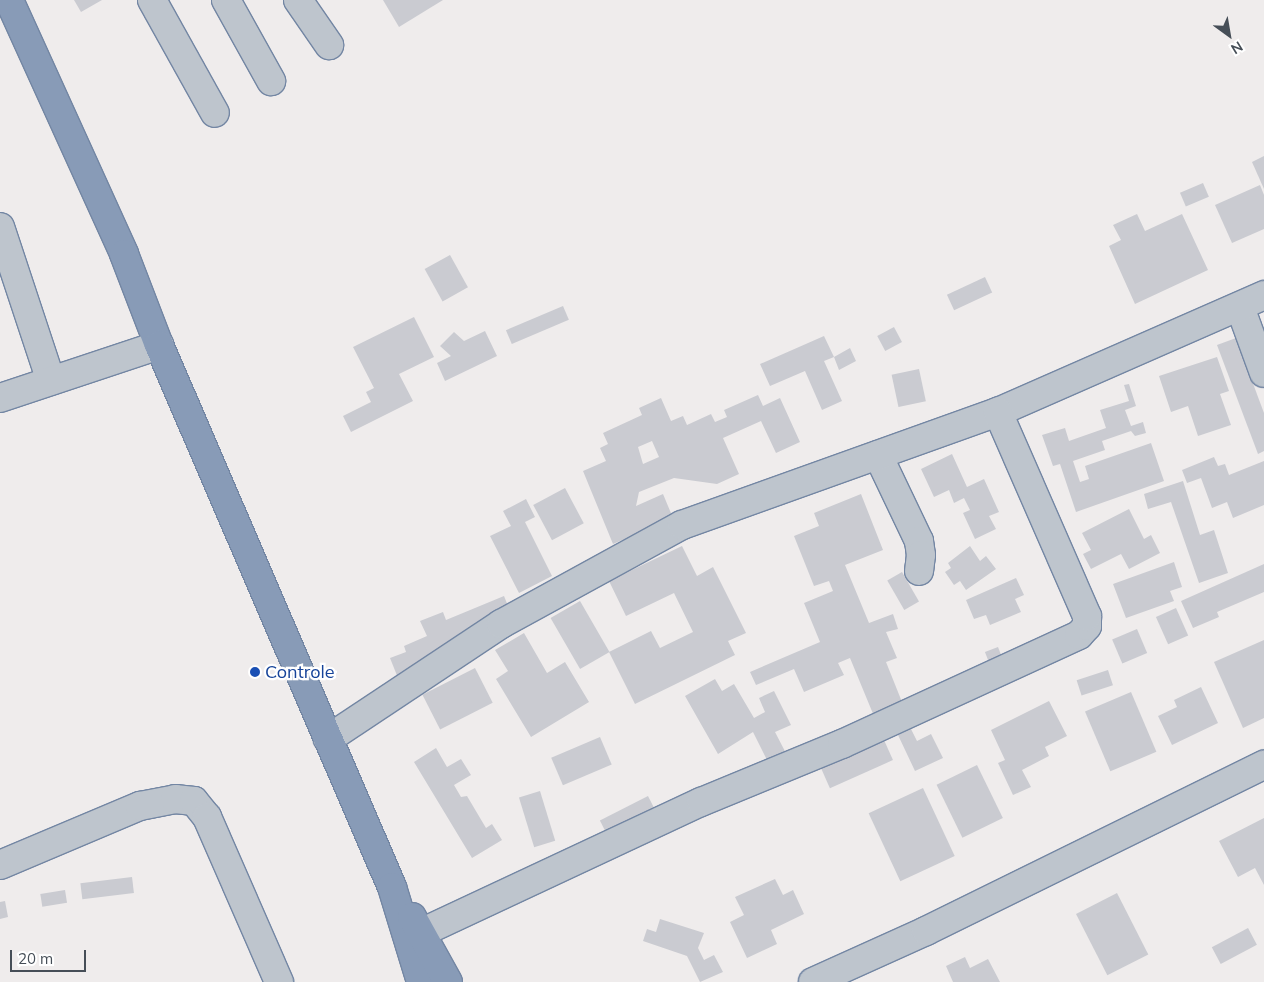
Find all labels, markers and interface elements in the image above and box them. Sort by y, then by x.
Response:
north arrow [1204,10,1254,60]
text: N [1228,37,1246,58]
place label: Controle [265,661,335,683]
marker: Controle [249,666,261,678]
scale bar [12,940,89,972]
text: 20 m [18,949,53,968]

